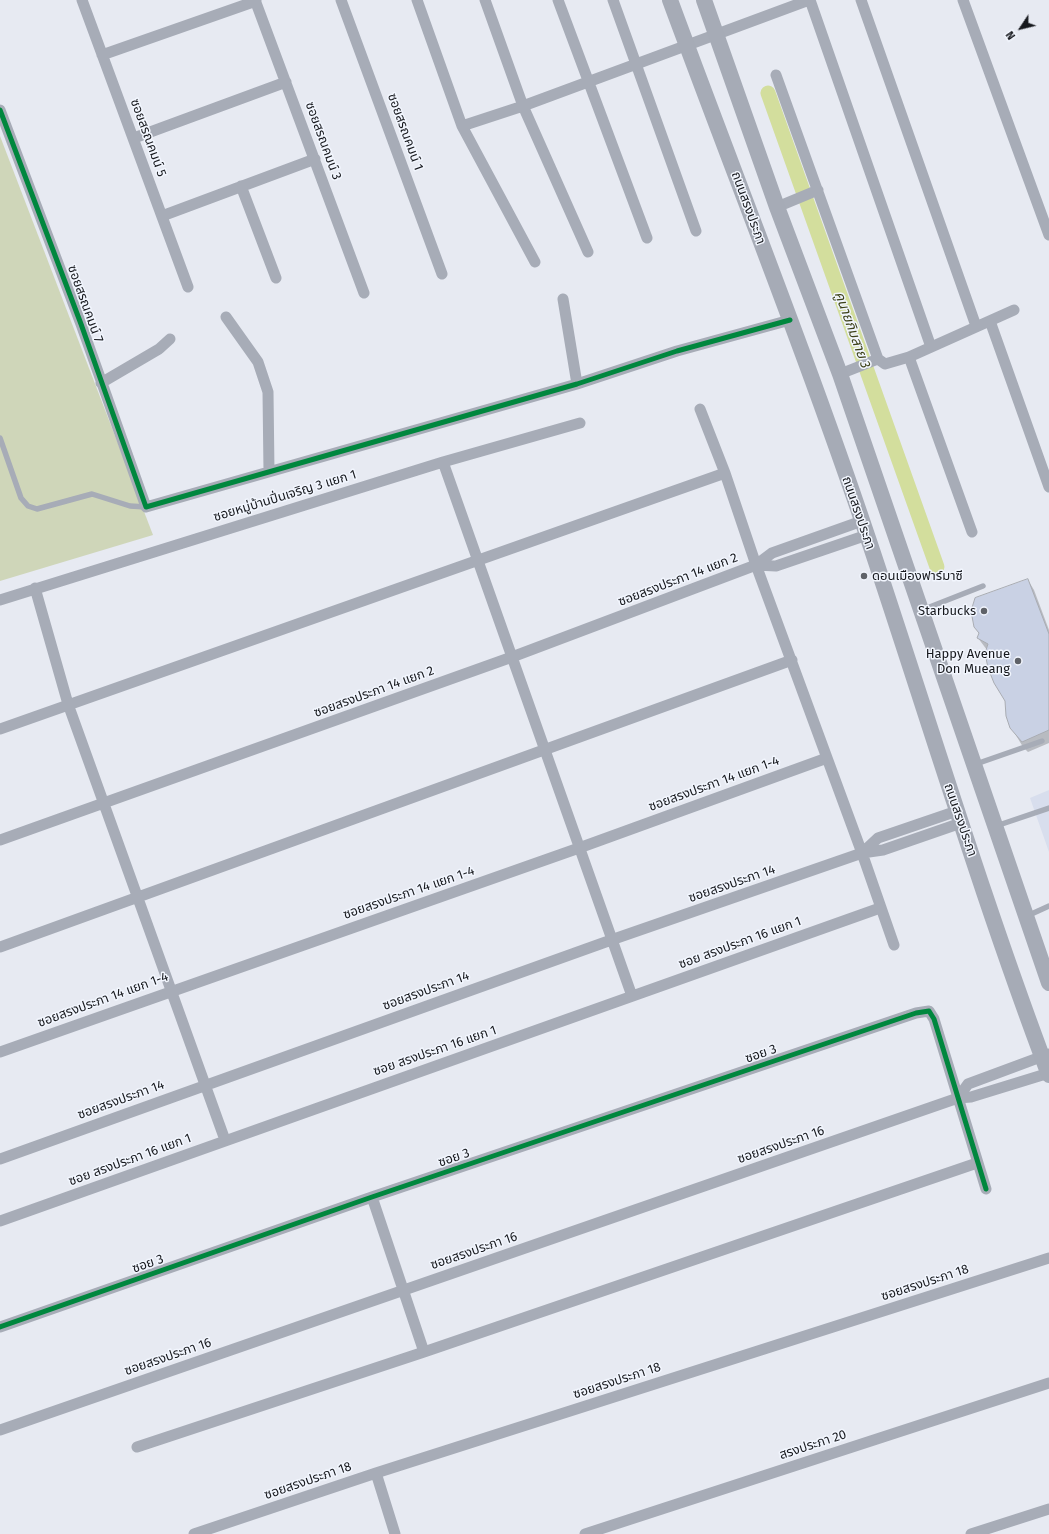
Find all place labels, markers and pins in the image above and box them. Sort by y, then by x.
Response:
place label: ดอนเมืองฟาร์มาซี [872,568,963,584]
marker: ดอนเมืองฟาร์มาซี [859,571,869,581]
place label: Starbucks [918,603,976,619]
marker: Starbucks [979,606,989,616]
place label: Happy Avenue Don Mueang [926,646,1010,677]
marker: Happy Avenue Don Mueang [1013,656,1023,666]

